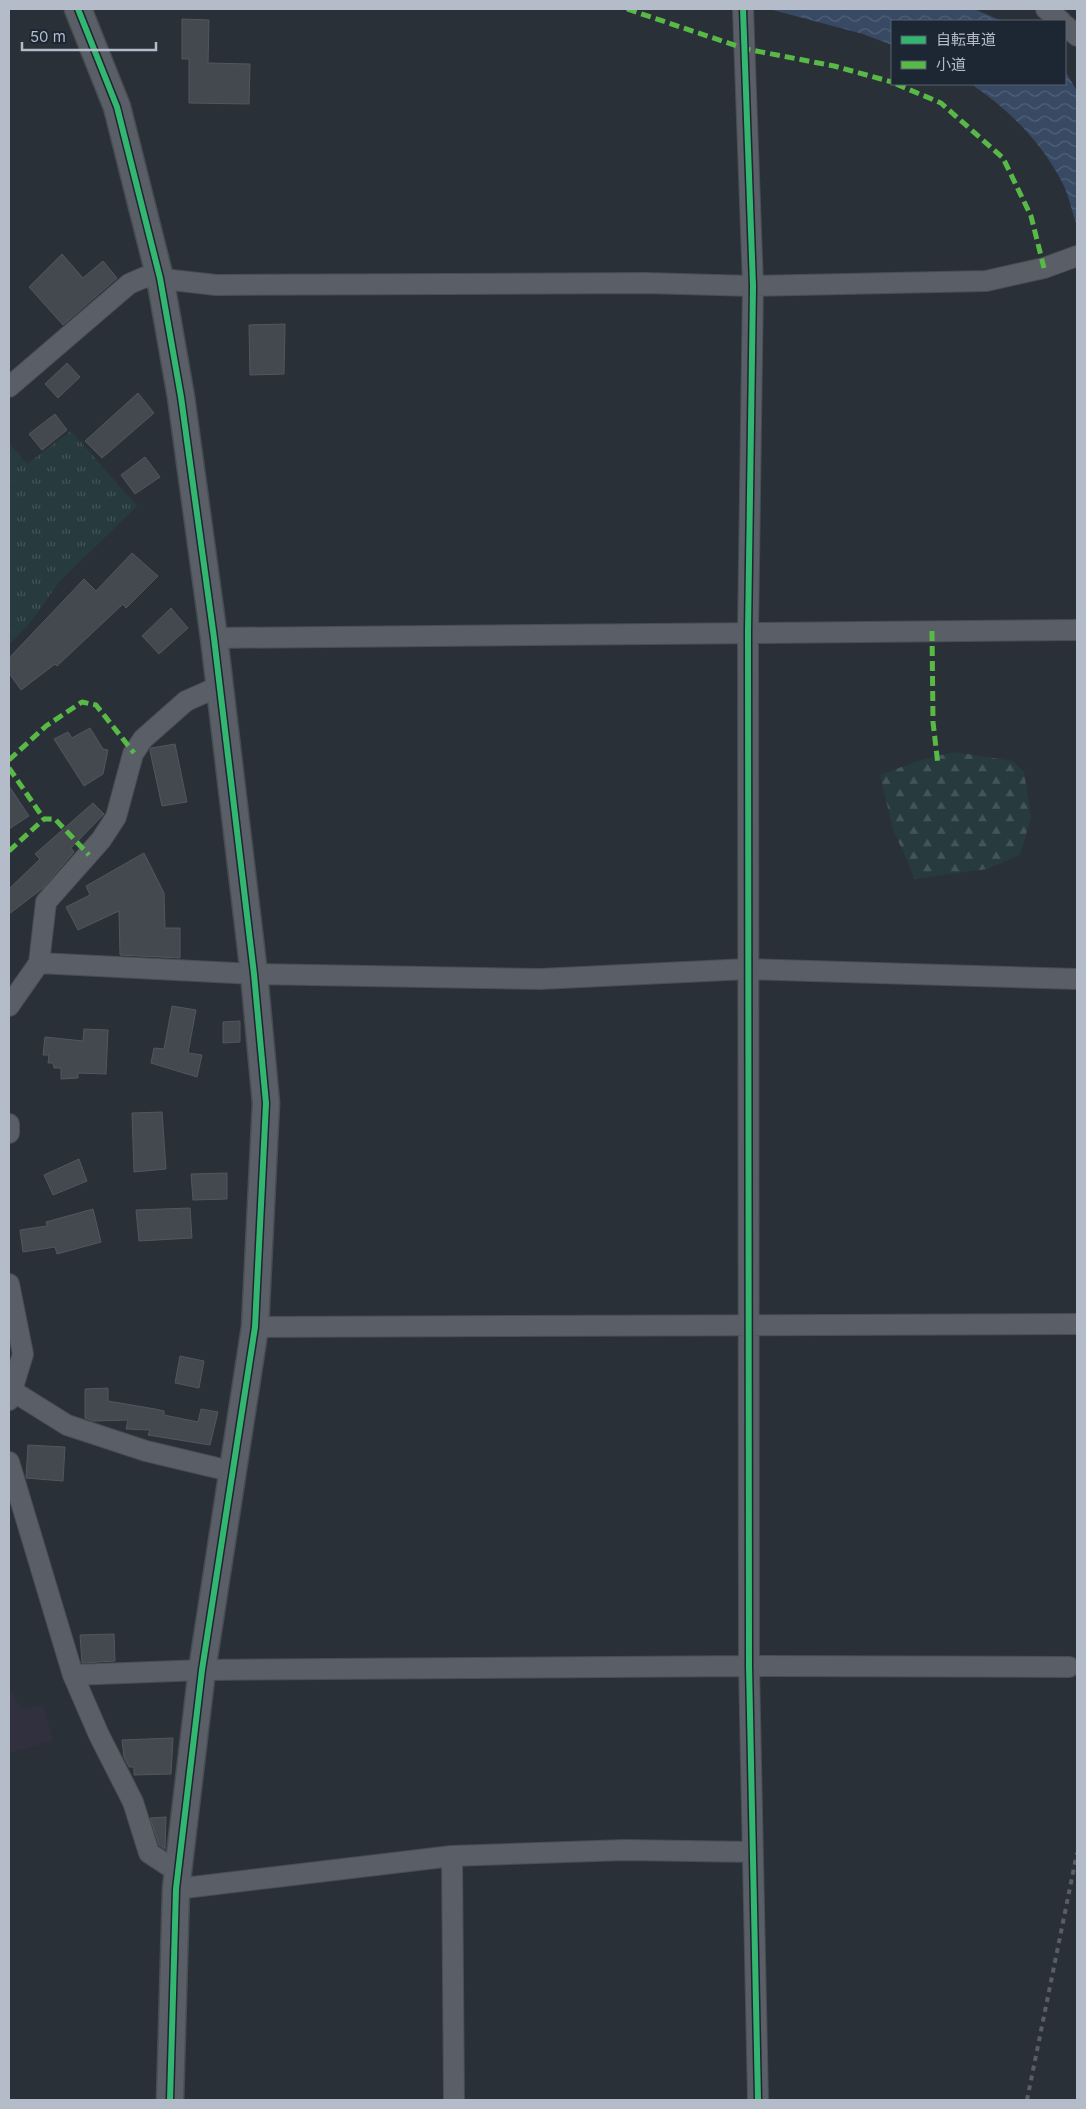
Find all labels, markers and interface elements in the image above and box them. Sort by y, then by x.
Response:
scale bar [22,20,156,52]
legend [891,20,1066,85]
text: 50 m [30,27,66,46]
text: 自転車道 [936,30,996,49]
text: 小道 [936,55,966,74]

